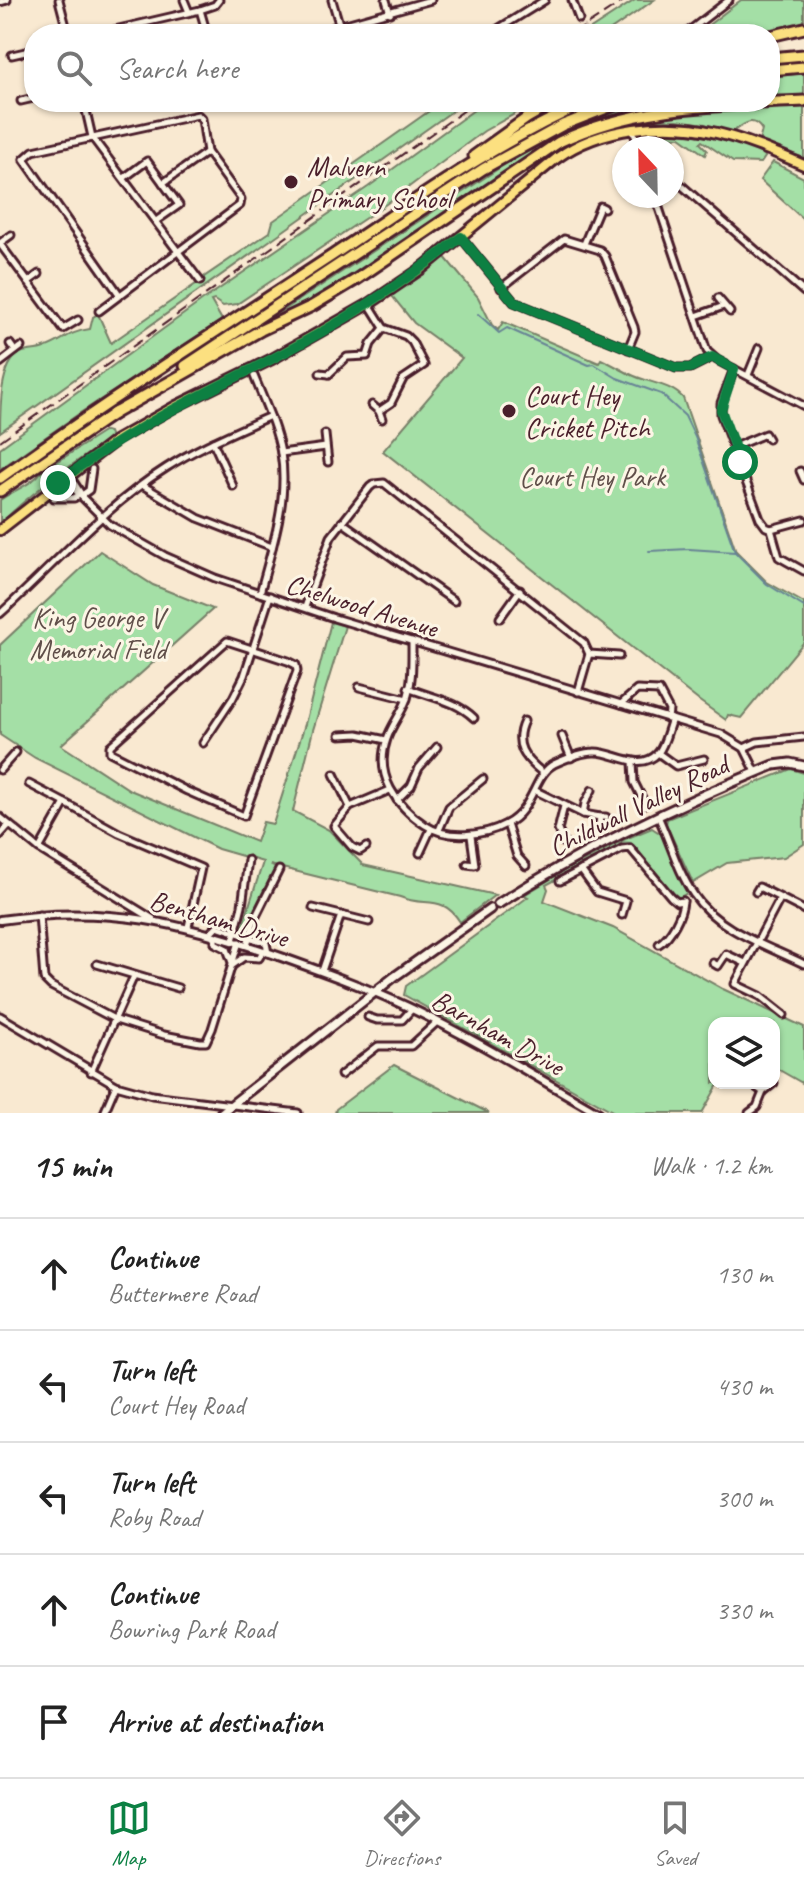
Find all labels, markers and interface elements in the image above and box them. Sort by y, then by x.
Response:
search box [24,24,780,112]
icon: search [52,46,96,90]
text: Search here [116,49,238,87]
north arrow [612,136,684,208]
place label: Malvern Primary School [307,149,456,216]
marker: Malvern Primary School [282,173,300,191]
place label: Court Hey Cricket Pitch [525,378,652,445]
marker: Court Hey Cricket Pitch [500,402,518,420]
route start [722,444,758,480]
park label: Court Hey Park [519,459,667,494]
route end [40,465,76,501]
street label: Chelwood Avenue [282,566,444,646]
park label: King George V Memorial Field [30,600,170,667]
street label: Childwall Valley Road [543,745,737,864]
street label: Bentham Drive [146,882,294,955]
street label: Barnham Drive [426,982,572,1084]
map controls [708,1017,780,1089]
button: layers [708,1017,780,1089]
text: 15 min [32,1144,112,1187]
text: Walk · 1.2 km [650,1149,772,1182]
text: Continue [108,1239,198,1277]
icon: ahead [32,1252,76,1296]
text: 130 m [716,1258,772,1291]
text: Buttermere Road [108,1277,257,1310]
text: Turn left [108,1351,195,1389]
icon: left [32,1364,76,1408]
text: 430 m [716,1370,772,1403]
text: Court Hey Road [108,1389,244,1422]
text: Turn left [108,1463,195,1501]
icon: left [32,1476,76,1520]
text: 300 m [716,1482,772,1515]
text: Roby Road [108,1501,200,1534]
text: Continue [108,1575,198,1613]
icon: ahead [32,1588,76,1632]
text: 330 m [716,1594,772,1627]
text: Bowring Park Road [108,1613,275,1646]
icon: arrive [32,1700,76,1744]
text: Arrive at destination [108,1703,323,1741]
tab: Map [107,1796,151,1872]
tab: Directions [364,1796,440,1872]
tab: Saved [653,1796,697,1872]

